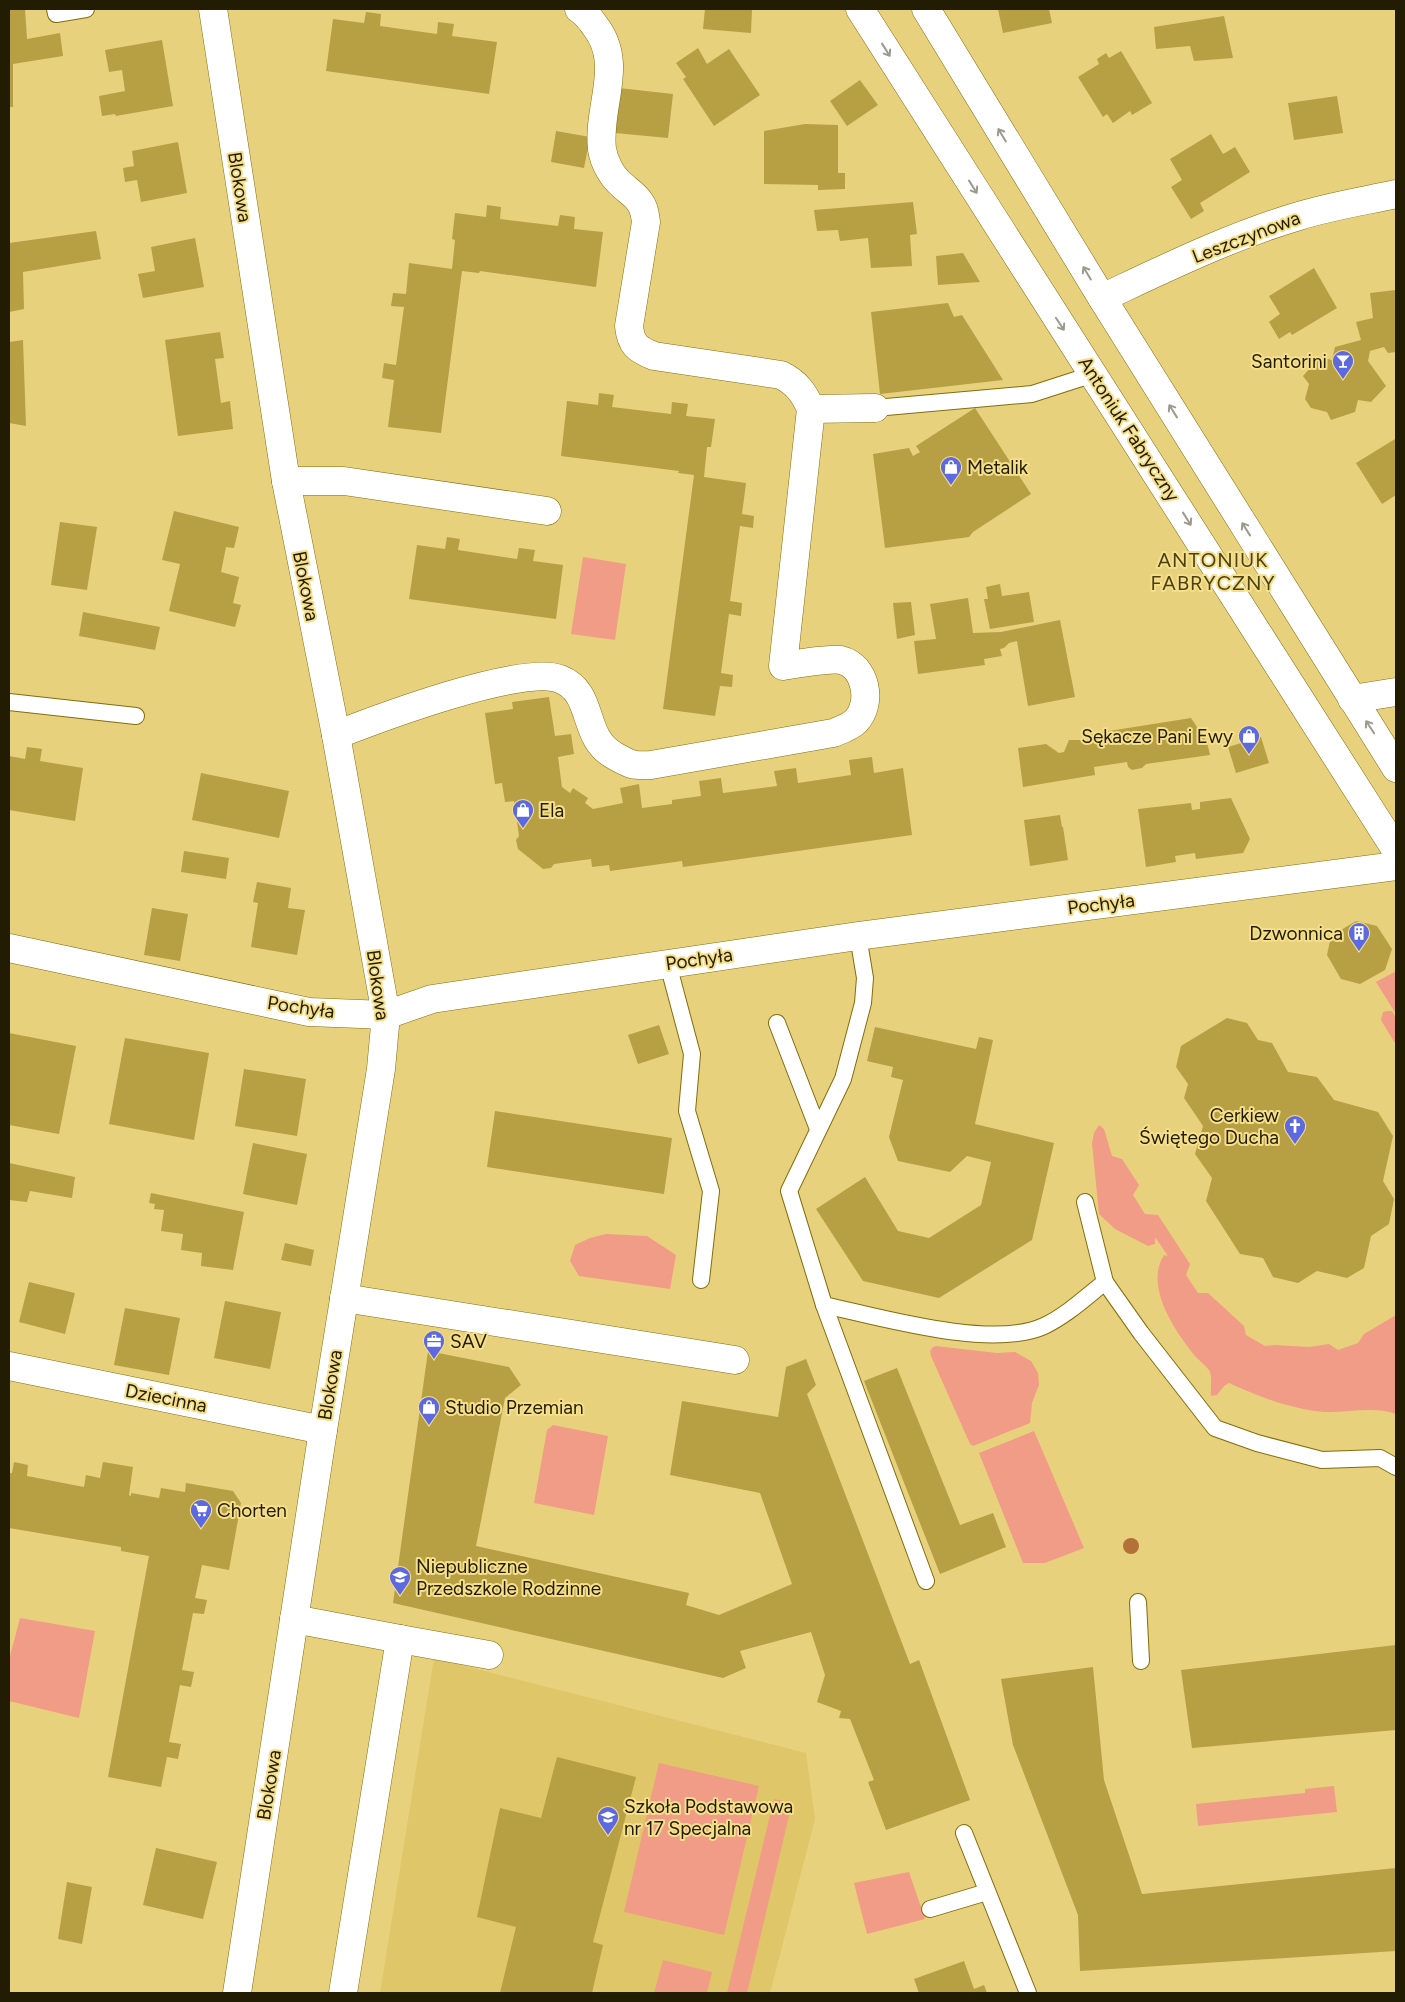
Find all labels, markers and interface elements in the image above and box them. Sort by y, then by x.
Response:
one-way arrow [880,43,891,57]
one-way arrow [997,128,1007,142]
street label: Blokowa [223,150,257,224]
one-way arrow [968,180,978,194]
street label: Leszczynowa [1189,206,1303,268]
one-way arrow [1082,267,1092,281]
one-way arrow [1055,317,1065,331]
bar icon: Santorini [1331,349,1355,380]
place label: Santorini [1251,350,1327,373]
street label: Antoniuk Fabryczny [1073,352,1185,506]
one-way arrow [1168,405,1178,419]
shop icon: Metalik [939,455,963,486]
place label: Metalik [967,456,1029,479]
one-way arrow [1182,512,1192,526]
one-way arrow [1241,523,1251,537]
district label: ANTONIUK FABRYCZNY [1150,548,1276,595]
street label: Blokowa [288,549,324,623]
one-way arrow [1365,720,1375,734]
shop icon: Sękacze Pani Ewy [1237,724,1261,755]
place label: Sękacze Pani Ewy [1081,725,1233,748]
shop icon: Ela [511,798,535,829]
place label: Ela [539,799,564,822]
street label: Pochyła [1066,888,1136,920]
building icon: Dzwonnica [1347,921,1371,952]
place label: Dzwonnica [1249,922,1343,945]
street label: Pochyła [664,943,734,975]
street label: Blokowa [362,948,394,1022]
street label: Pochyła [266,991,336,1023]
place label: Cerkiew Świętego Ducha [1139,1104,1279,1149]
church icon: Cerkiew Świętego Ducha [1283,1114,1307,1145]
office icon: SAV [422,1329,446,1360]
place label: SAV [450,1330,487,1353]
street label: Blokowa [313,1348,347,1422]
street label: Dziecinna [123,1379,209,1417]
shop icon: Studio Przemian [417,1395,441,1426]
place label: Studio Przemian [445,1396,584,1419]
supermarket icon: Chorten [189,1498,213,1529]
place label: Chorten [217,1499,287,1522]
place label: Niepubliczne Przedszkole Rodzinne [416,1555,601,1600]
school or university icon: Niepubliczne Przedszkole Rodzinne [388,1565,412,1596]
street label: Blokowa [252,1748,286,1822]
place label: Szkoła Podstawowa nr 17 Specjalna [624,1795,793,1840]
school or university icon: Szkoła Podstawowa nr 17 Specjalna [596,1805,620,1836]

